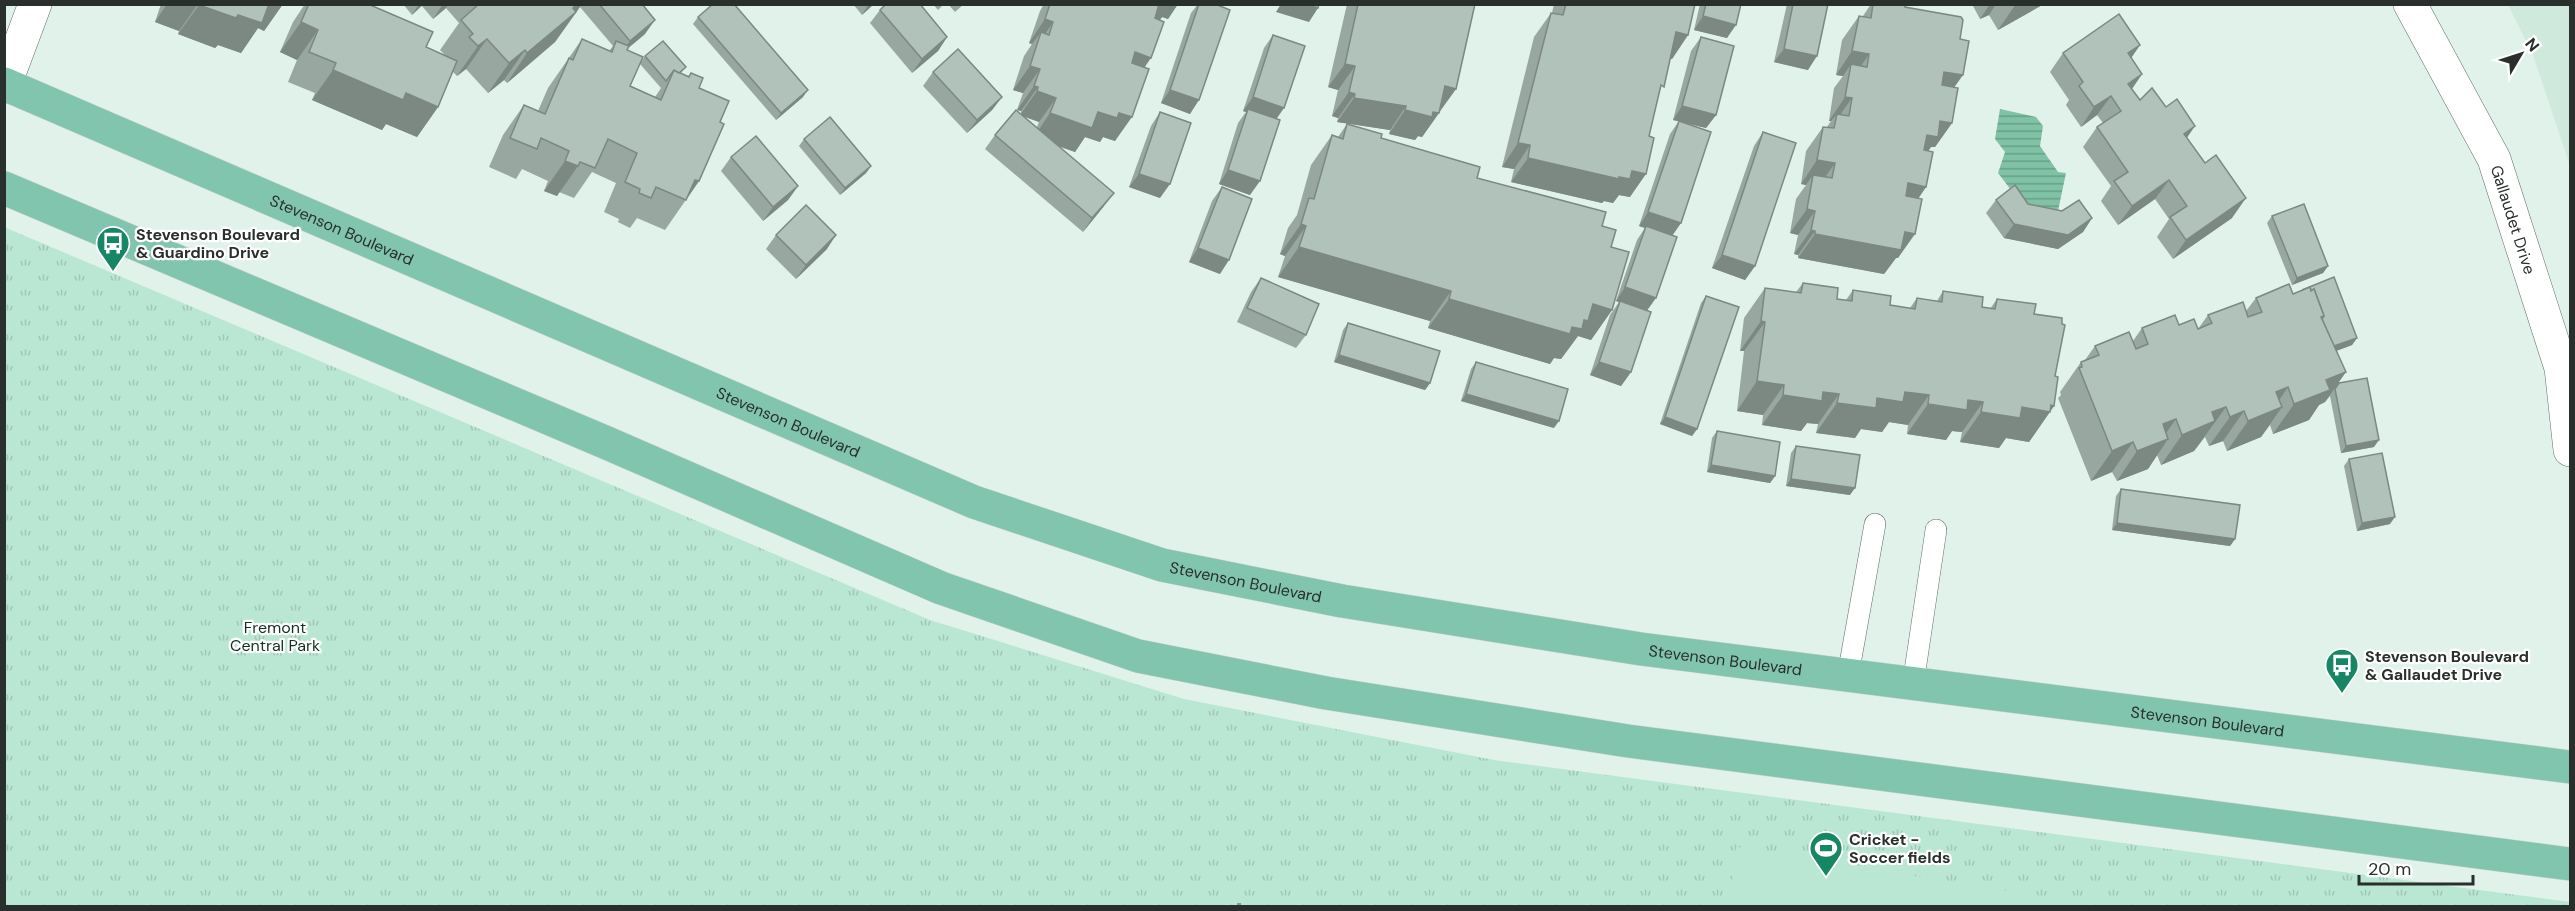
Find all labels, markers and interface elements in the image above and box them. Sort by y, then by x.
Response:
north arrow [2491,24,2551,84]
text: N [2520,34,2544,56]
street label: Gallaudet Drive [2486,163,2541,277]
street label: Stevenson Boulevard [267,189,417,270]
place label: Stevenson Boulevard & Guardino Drive [136,224,300,263]
bus stop icon: Stevenson Boulevard & Guardino Drive [95,225,131,272]
street label: Stevenson Boulevard [713,382,863,462]
street label: Stevenson Boulevard [1168,556,1324,607]
park label: Fremont Central Park [230,617,320,656]
street label: Stevenson Boulevard [1647,640,1803,680]
place label: Stevenson Boulevard & Gallaudet Drive [2365,646,2529,685]
bus stop icon: Stevenson Boulevard & Gallaudet Drive [2324,647,2360,694]
street label: Stevenson Boulevard [2130,701,2286,741]
place label: Cricket - Soccer fields [1849,829,1950,868]
sports icon: Cricket - Soccer fields [1808,830,1844,877]
scale bar [2359,848,2473,886]
text: 20 m [2368,857,2411,881]

